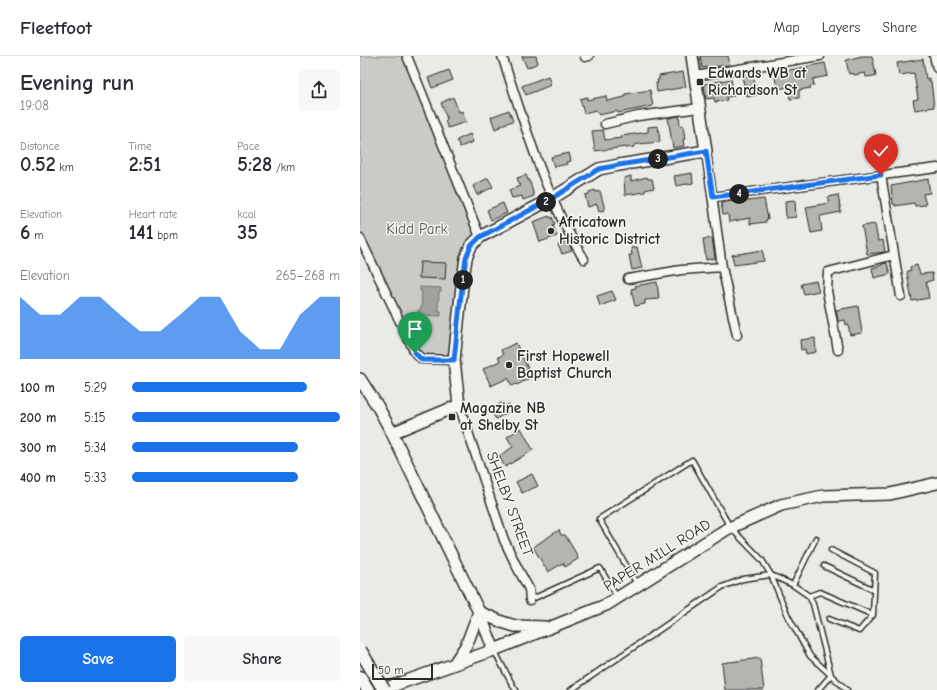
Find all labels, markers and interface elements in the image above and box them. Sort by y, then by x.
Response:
text: Fleetfoot [20,17,92,39]
text: Map [773,19,800,36]
text: Layers [822,19,860,36]
text: Share [882,19,917,36]
place label: Edwards WB at Richardson St [708,64,808,99]
button: share [298,69,340,111]
text: Evening run [20,70,134,96]
marker: Edwards WB at Richardson St [695,77,705,87]
text: 19:08 [20,98,49,113]
pin [864,134,898,175]
text: Distance [20,140,59,153]
text: Time [129,140,152,153]
text: Pace [237,140,260,153]
icon: check [870,140,892,162]
pin: 3 [648,149,668,169]
text: 3 [655,152,661,165]
text: 0.52 [20,153,56,176]
text: 2:51 [129,153,161,176]
text: 5:28 [237,153,272,176]
text: km [56,161,74,174]
text: /km [272,161,295,174]
pin: 4 [729,184,749,204]
text: 4 [736,187,742,200]
pin: 2 [536,192,556,212]
text: 2 [543,195,549,208]
text: Elevation [20,208,62,221]
text: Heart rate [129,208,177,221]
text: kcal [237,208,256,221]
place label: Africatown Historic District [559,213,661,248]
park label: Kidd Park [386,220,448,238]
text: 6 [20,221,30,244]
text: 141 [129,221,154,244]
text: 35 [237,221,258,244]
marker: Africatown Historic District [546,226,556,236]
text: m [30,229,43,242]
text: bpm [154,229,178,242]
text: Elevation [20,268,70,283]
text: 265–268 m [276,268,340,283]
pin: 1 [453,270,473,290]
text: 1 [461,273,465,286]
pin [398,312,432,353]
icon: arrive [404,318,426,340]
place label: First Hopewell Baptist Church [517,347,612,382]
marker: First Hopewell Baptist Church [504,360,514,370]
text: 100 m [20,380,55,395]
text: 5:29 [84,380,107,395]
place label: Magazine NB at Shelby St [460,399,545,434]
text: 200 m [20,410,56,425]
text: 5:15 [84,410,106,425]
marker: Magazine NB at Shelby St [447,412,457,422]
text: 300 m [20,440,56,455]
text: 5:34 [84,440,106,455]
street label: SHELBY STREET [483,449,537,559]
text: 400 m [20,470,56,485]
text: 5:33 [84,470,107,485]
street label: PAPER MILL ROAD [600,515,714,595]
button: Save [20,636,176,682]
button: Share [184,636,340,682]
scale bar [372,662,433,681]
text: 50 m [378,664,403,677]

